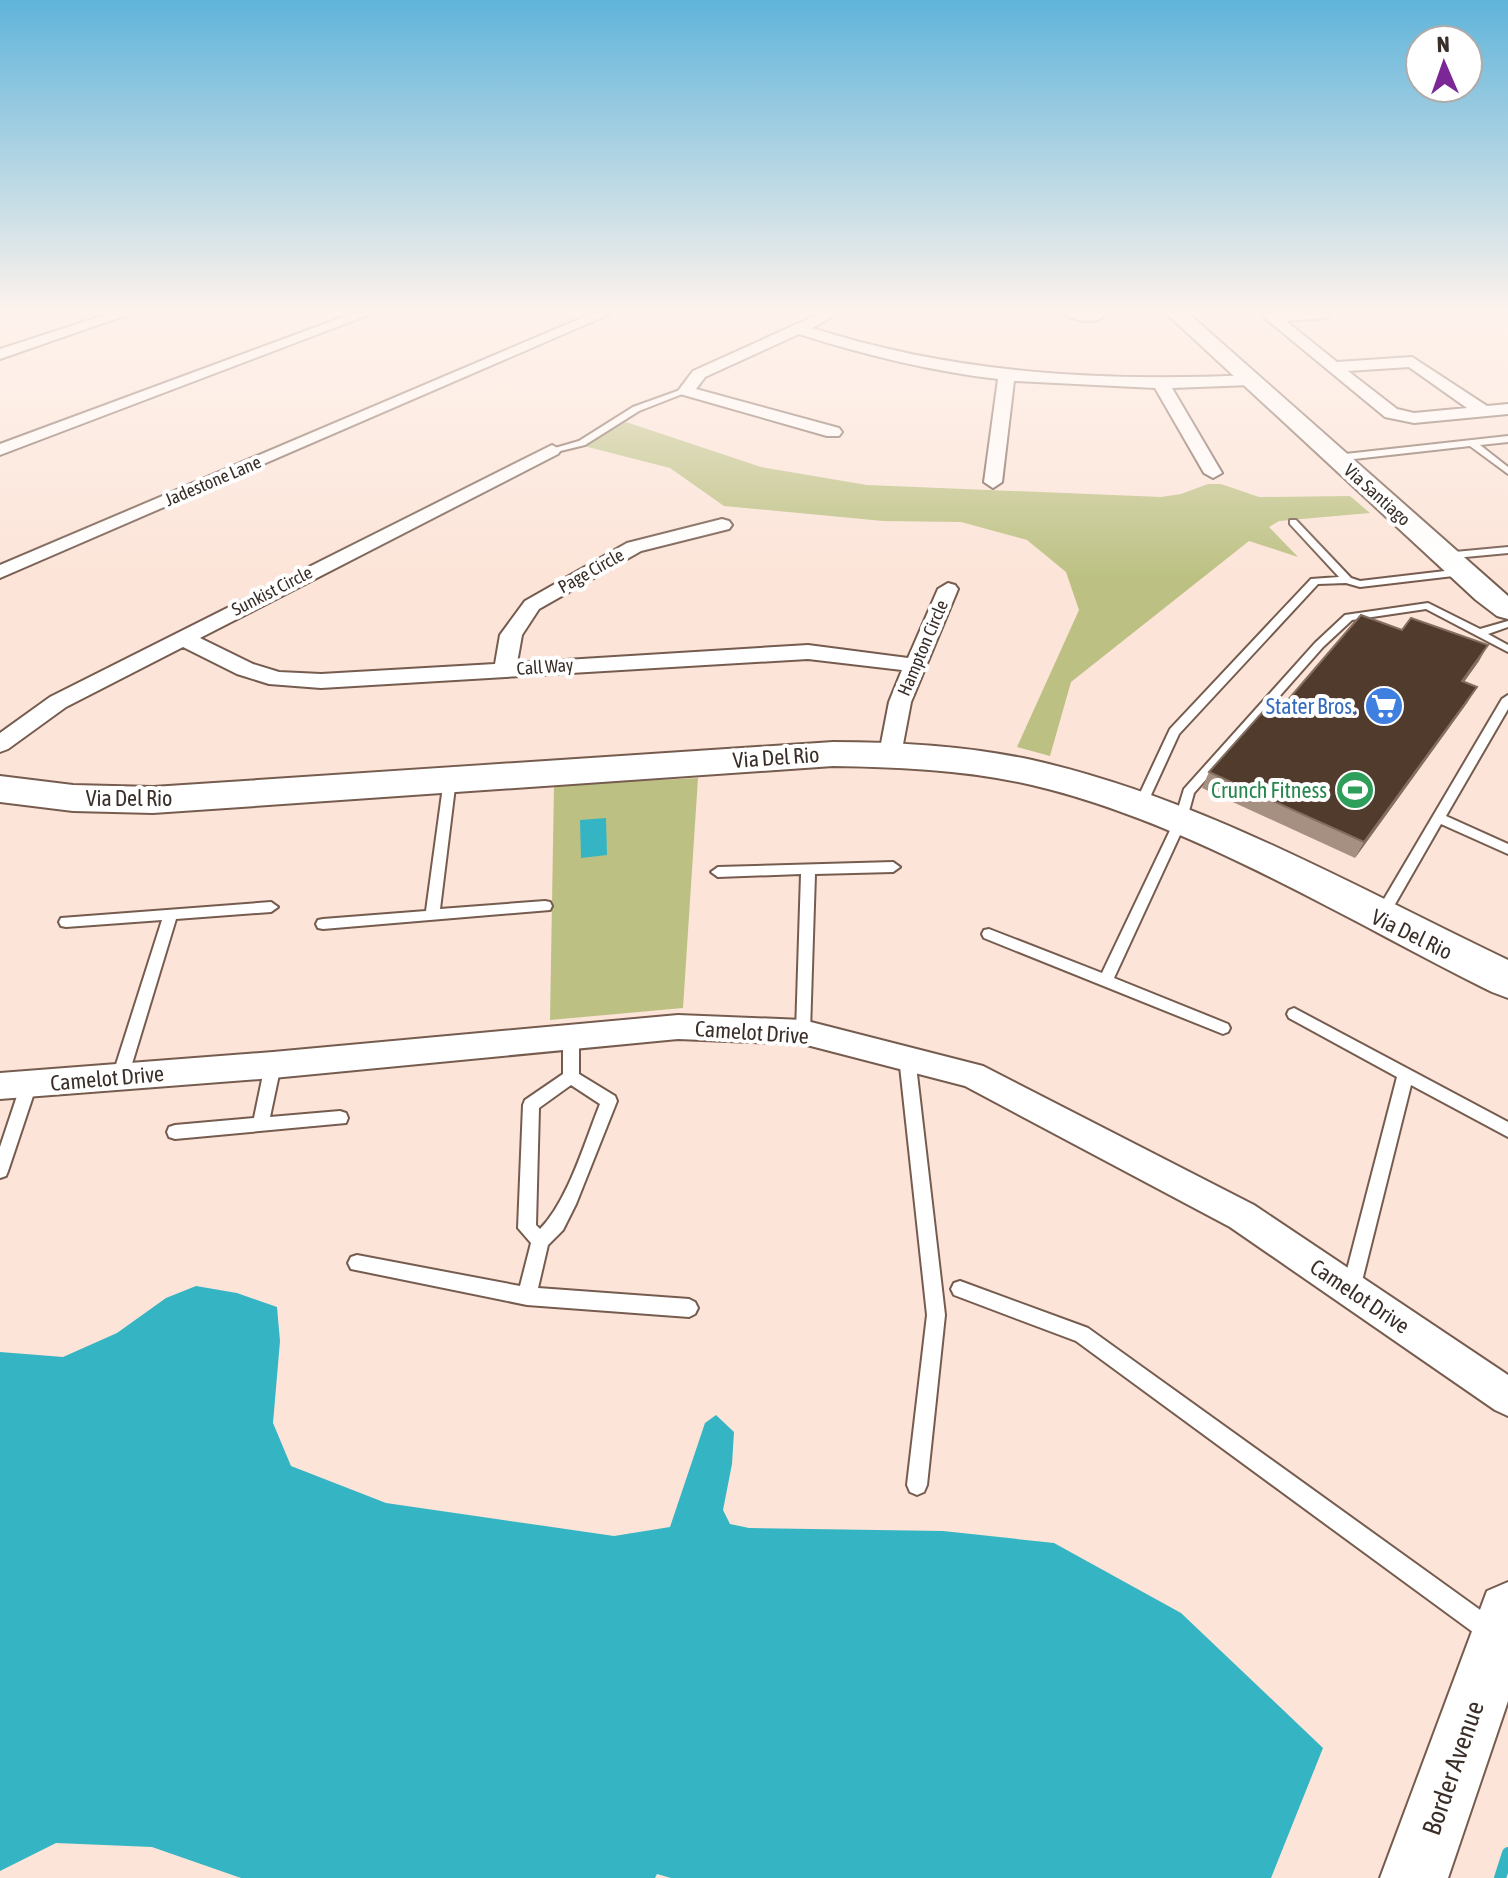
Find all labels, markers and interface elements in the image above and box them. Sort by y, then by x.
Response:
north arrow [1404,24,1484,104]
text: N [1436,31,1450,57]
street label: Jadestone Lane [162,451,264,510]
street label: Via Santiago [1340,459,1415,530]
street label: Page Circle [554,544,627,597]
street label: Sunkist Circle [228,561,316,620]
street label: Hampton Circle [893,597,952,699]
street label: Call Way [516,654,574,679]
supermarket icon: Stater Bros. [1363,685,1405,727]
place label: Stater Bros. [1266,693,1356,719]
street label: Via Del Rio [732,741,820,773]
sports icon: Crunch Fitness [1334,769,1376,811]
place label: Crunch Fitness [1211,777,1327,803]
street label: Via Del Rio [86,785,172,811]
street label: Via Del Rio [1367,903,1457,965]
street label: Camelot Drive [694,1015,810,1049]
street label: Camelot Drive [49,1060,165,1096]
street label: Camelot Drive [1305,1253,1415,1339]
street label: Border Avenue [1416,1697,1490,1839]

